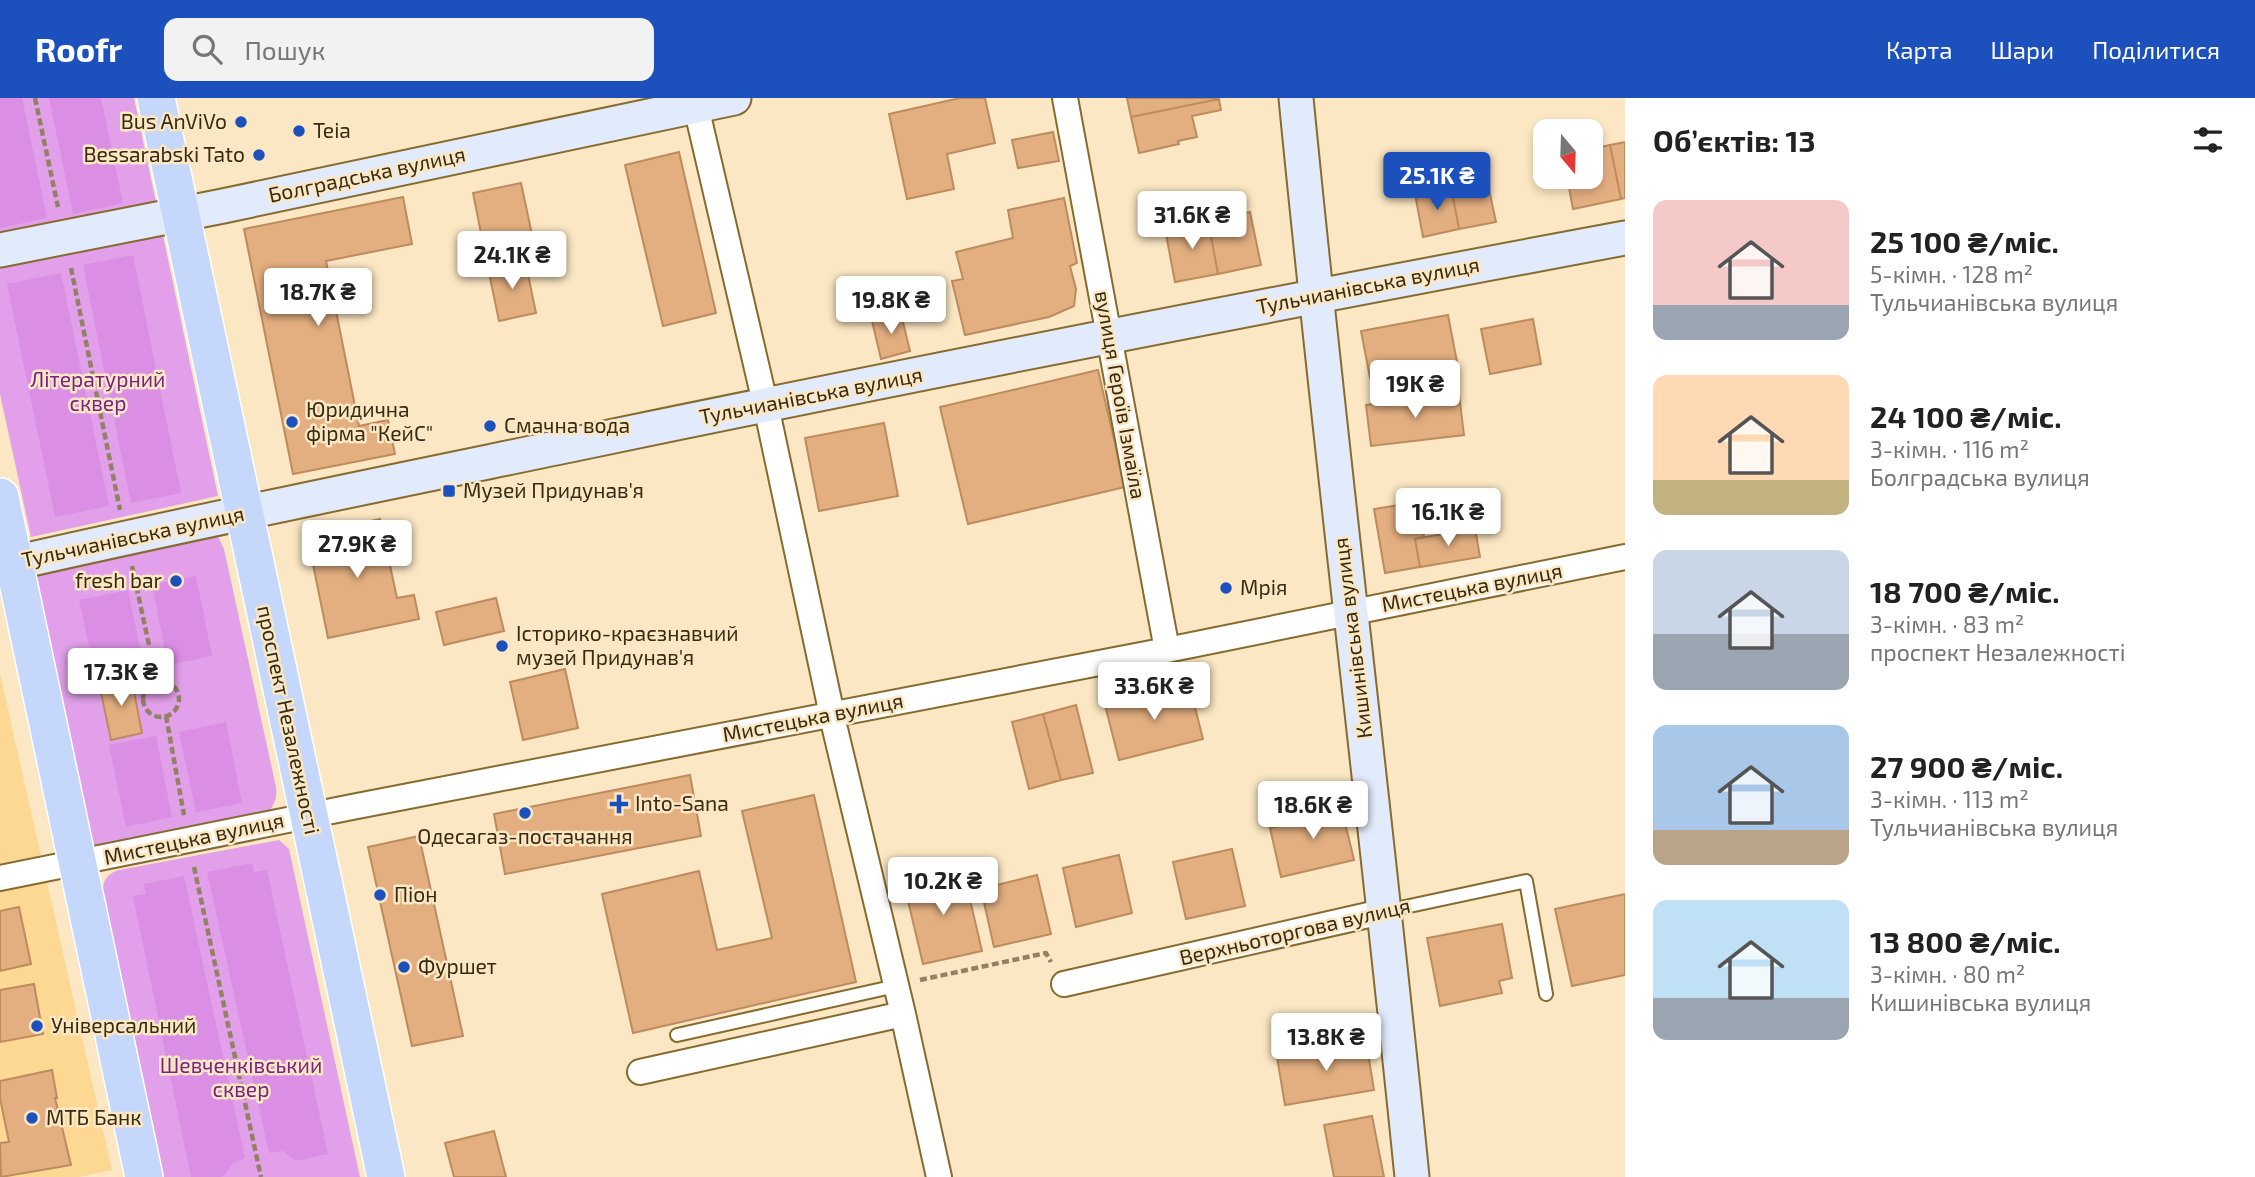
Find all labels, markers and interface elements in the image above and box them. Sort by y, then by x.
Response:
search box [164,18,654,81]
text: Roofr [35,29,122,69]
icon: search [188,30,226,68]
text: Пошук [244,34,325,65]
text: Карта [1886,35,1953,64]
text: Шари [1991,35,2054,64]
text: Поділитися [2092,35,2220,64]
place label: Bus AnViVo [121,108,227,133]
marker: Bus AnViVo [233,114,249,130]
place label: Teia [313,117,351,142]
north arrow [1533,119,1603,189]
map controls [1533,119,1603,189]
icon: filters [2189,121,2227,159]
text: Об’єктів: 13 [1653,122,1816,158]
marker: Teia [291,123,307,139]
street label: Болградська вулиця [266,140,468,208]
place label: Bessarabski Tato [83,141,245,166]
marker: Bessarabski Tato [251,147,267,163]
pin: 25.1K ₴ [1372,152,1502,212]
text: 25.1K ₴ [1399,161,1475,189]
pin: 31.6K ₴ [1127,192,1257,251]
text: 31.6K ₴ [1154,200,1230,228]
text: 25 100 ₴/міс. [1870,223,2059,259]
icon: home [1709,228,1793,312]
pin: 24.1K ₴ [447,232,577,291]
text: 24.1K ₴ [473,240,551,268]
street label: Тульчианівська вулиця [1254,251,1482,319]
text: 5-кімн. · 128 m² [1870,260,2033,288]
pin: 18.7K ₴ [253,268,383,328]
pin: 19.8K ₴ [826,276,956,336]
text: 18.7K ₴ [280,277,356,305]
text: 19.8K ₴ [852,285,930,313]
text: Тульчианівська вулиця [1870,288,2118,316]
street label: вулиця Героїв Ізмаїла [1090,289,1152,501]
pin: 19K ₴ [1366,360,1464,420]
street label: Тульчианівська вулиця [697,361,925,429]
park label: Літературний сквер [31,366,165,415]
text: 19K ₴ [1386,369,1444,397]
place label: Юридична фірма "КейС" [306,396,433,445]
text: 24 100 ₴/міс. [1870,398,2062,434]
icon: home [1709,403,1793,487]
place label: Смачна вода [504,412,630,437]
marker: Юридична фірма "КейС" [284,414,300,430]
marker: Смачна вода [482,418,498,434]
text: 3-кімн. · 116 m² [1870,435,2029,463]
text: Болградська вулиця [1870,463,2090,491]
place label: Музей Придунав'я [463,477,644,503]
marker: Музей Придунав'я [441,483,457,499]
pin: 16.1K ₴ [1383,489,1513,548]
text: 16.1K ₴ [1412,497,1484,525]
street label: Тульчианівська вулиця [19,500,246,572]
pin: 27.9K ₴ [292,520,422,580]
text: 27.9K ₴ [318,529,396,557]
street label: Кишинівська вулиця [1327,536,1377,740]
street label: Мистецька вулиця [1379,557,1564,617]
place label: fresh bar [75,567,163,592]
marker: fresh bar [168,573,184,589]
text: 18 700 ₴/міс. [1870,573,2059,609]
place label: Мрія [1240,574,1287,599]
icon: home [1709,578,1793,662]
marker: Мрія [1218,580,1234,596]
street label: проспект Незалежності [253,603,326,836]
text: 3-кімн. · 83 m² [1870,610,2024,638]
place label: Історико-краєзнавчий музей Придунав'я [516,620,739,670]
marker: Історико-краєзнавчий музей Придунав'я [494,638,510,654]
text: проспект Незалежності [1870,638,2126,666]
pin: 17.3K ₴ [56,648,186,708]
text: 17.3K ₴ [84,657,158,685]
pin: 33.6K ₴ [1089,662,1219,722]
text: 33.6K ₴ [1114,671,1194,699]
street label: Мистецька вулиця [720,687,905,747]
text: 27 900 ₴/міс. [1870,748,2063,784]
icon: home [1709,753,1793,837]
pin: 18.6K ₴ [1248,782,1378,841]
text: 3-кімн. · 113 m² [1870,785,2029,813]
place label: Into-Sana [635,790,729,815]
text: 18.6K ₴ [1274,790,1352,818]
marker: Into-Sana [609,794,629,814]
marker: Одесагаз-постачання [517,805,533,821]
street label: Мистецька вулиця [101,806,286,870]
text: Тульчианівська вулиця [1870,813,2118,841]
place label: Одесагаз-постачання [417,823,633,848]
pin: 10.2K ₴ [878,858,1008,917]
text: 10.2K ₴ [904,866,982,894]
place label: Піон [394,881,438,906]
marker: Піон [372,887,388,903]
street label: Верхньоторгова вулиця [1177,892,1413,970]
text: 13 800 ₴/міс. [1870,923,2061,959]
icon: home [1709,928,1793,1012]
place label: Фуршет [418,953,497,979]
marker: Фуршет [396,959,412,975]
text: 3-кімн. · 80 m² [1870,960,2025,988]
text: Кишинівська вулиця [1870,988,2091,1016]
place label: Універсальний [51,1012,196,1037]
pin: 13.8K ₴ [1261,1014,1391,1073]
marker: Універсальний [29,1018,45,1034]
text: 13.8K ₴ [1287,1022,1365,1050]
park label: Шевченківський сквер [160,1052,322,1101]
place label: МТБ Банк [46,1104,142,1129]
marker: МТБ Банк [24,1110,40,1126]

